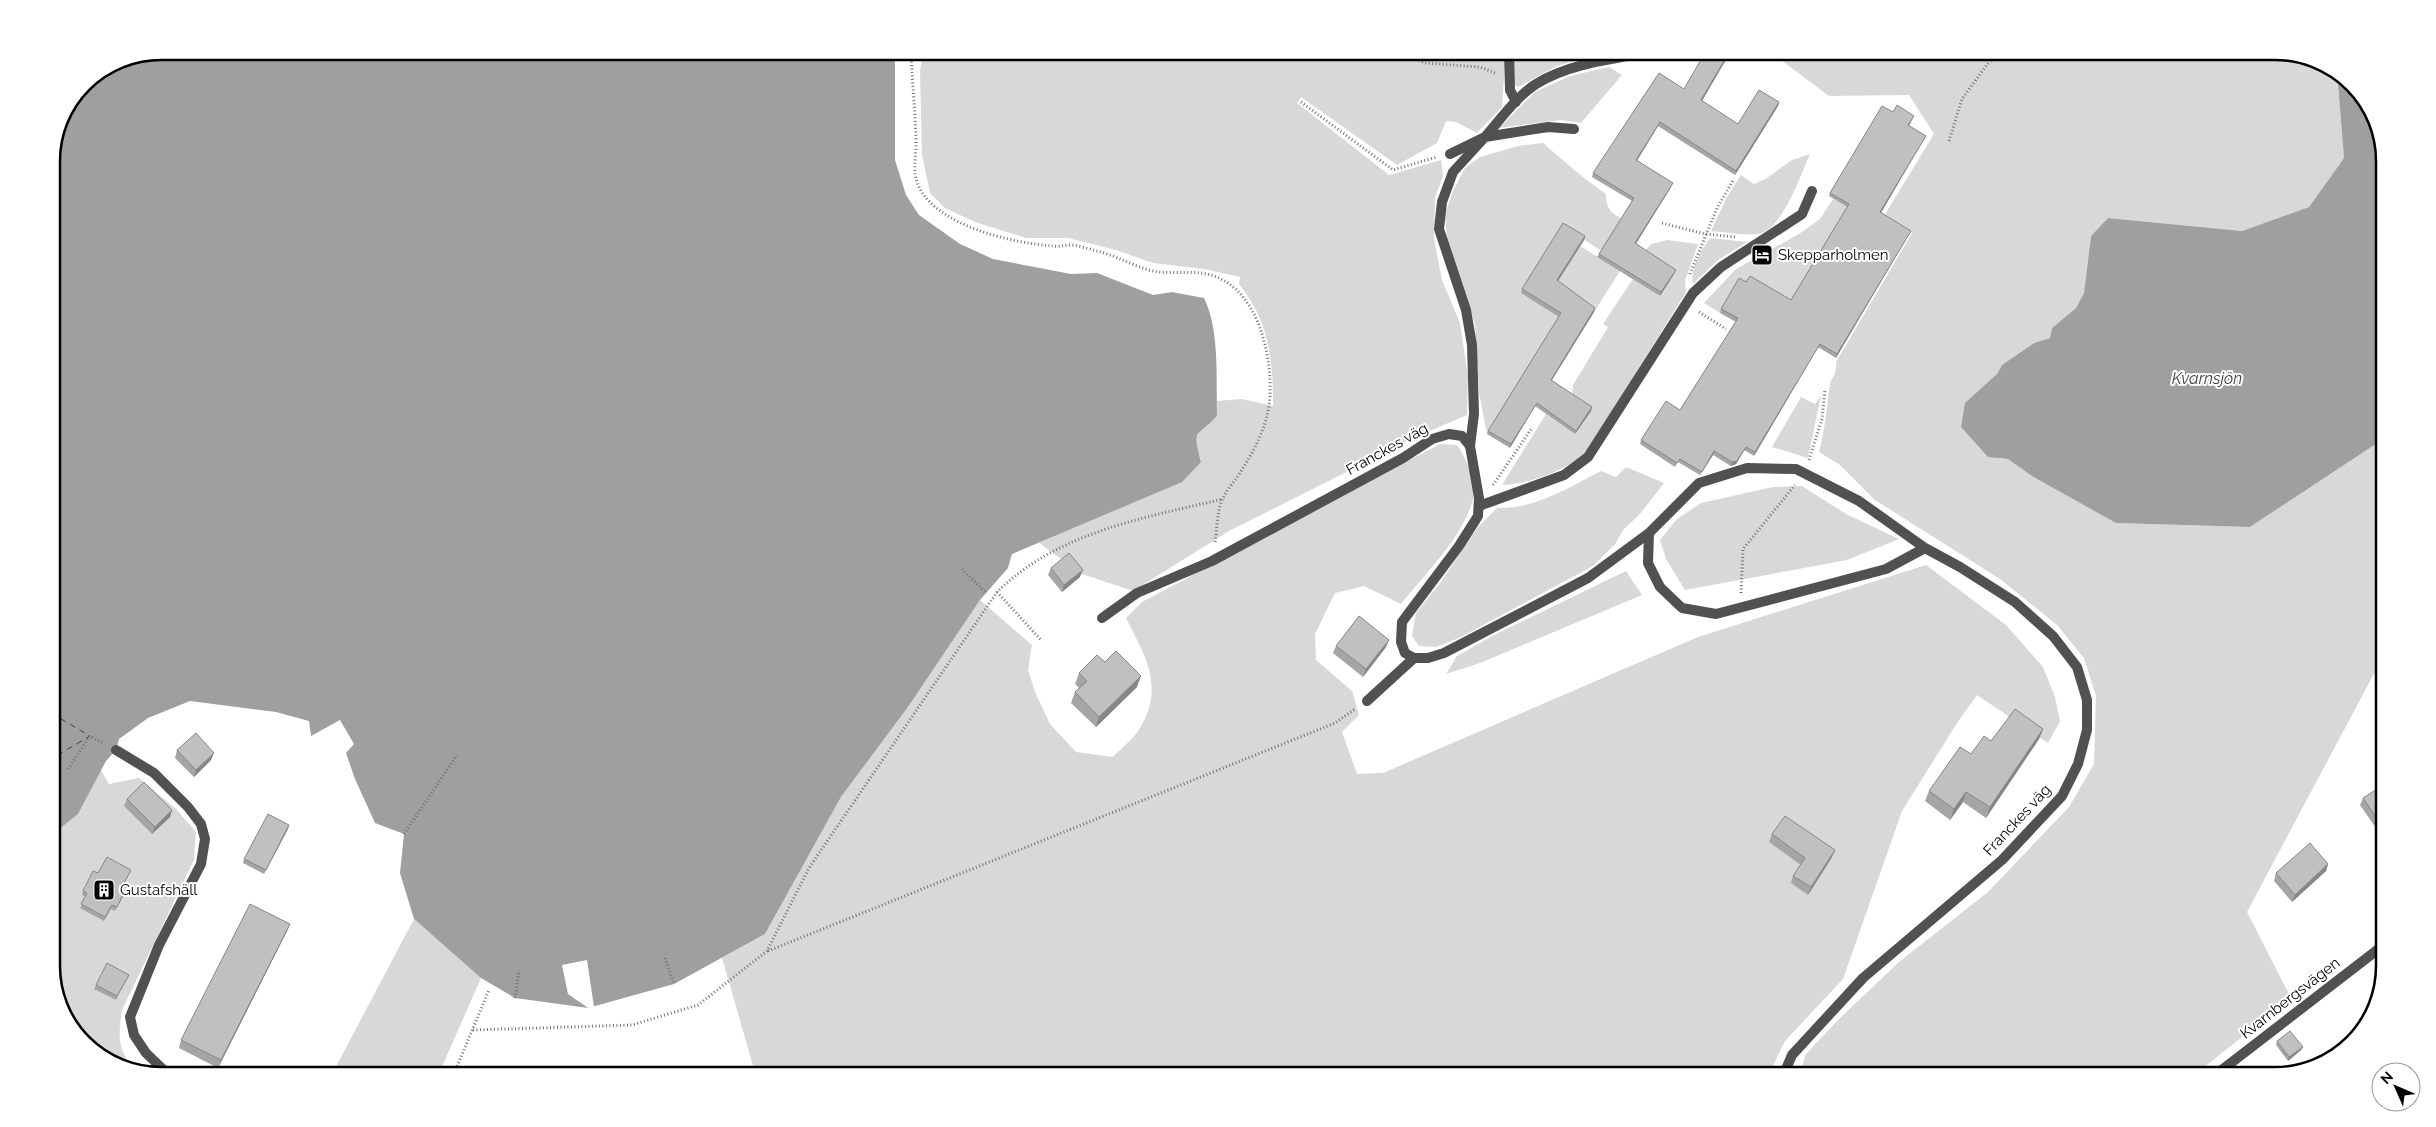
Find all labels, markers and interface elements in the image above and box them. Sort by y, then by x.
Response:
hotel icon: Skepparholmen [1750,243,1774,267]
place label: Skepparholmen [1778,246,1889,264]
water label: Kvarnsjön [2172,369,2242,388]
street label: Franckes väg [1343,419,1431,479]
street label: Franckes väg [1979,781,2055,859]
building icon: Gustafshäll [92,878,116,902]
place label: Gustafshäll [120,881,198,899]
street label: Kvarnbergsvägen [2237,954,2343,1042]
north arrow [2371,1062,2421,1112]
text: N [2377,1068,2396,1087]

